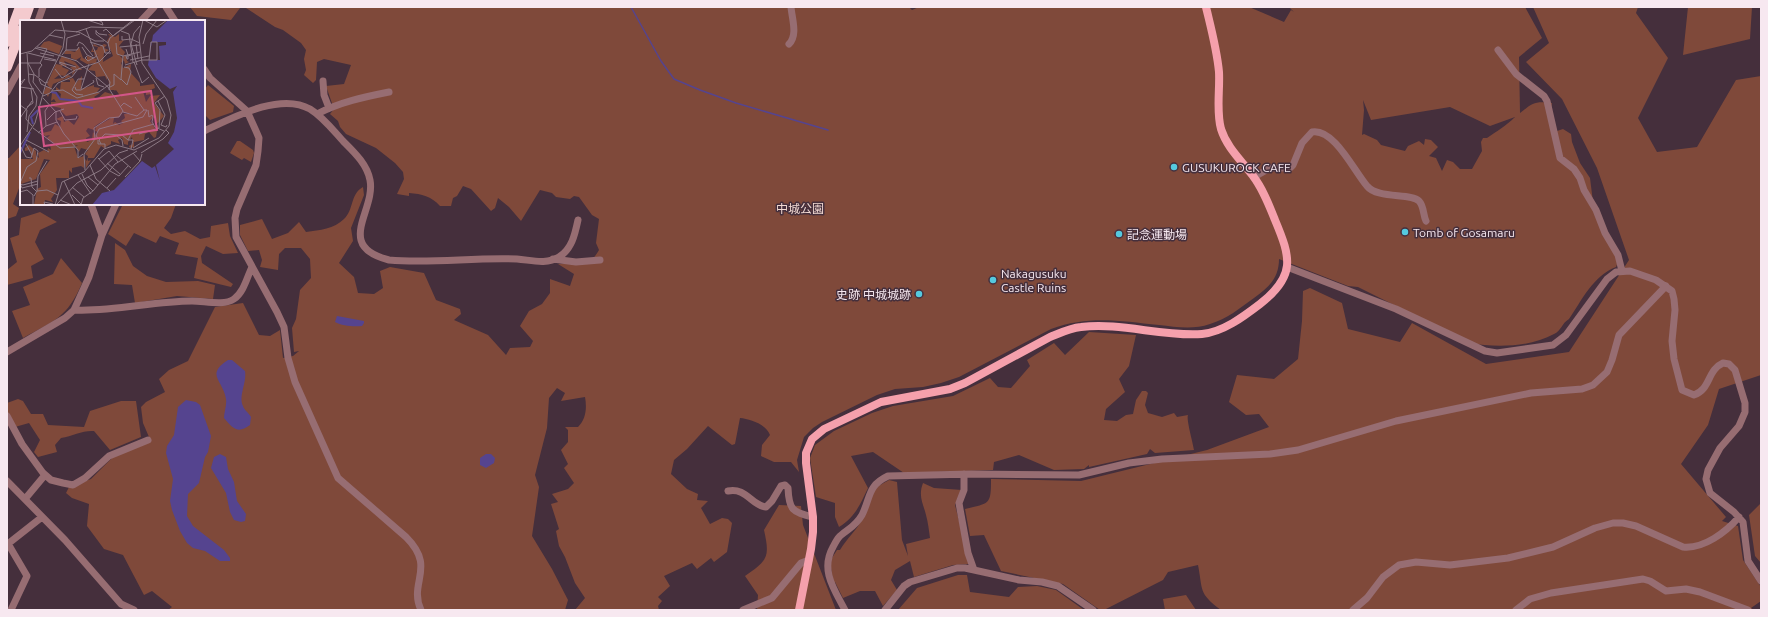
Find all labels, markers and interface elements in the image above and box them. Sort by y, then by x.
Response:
inset map [20,20,205,205]
place label: GUSUKUROCK CAFE [1182,161,1291,174]
marker: GUSUKUROCK CAFE [1169,162,1179,172]
park label: 中城公園 [776,202,824,215]
place label: Tomb of Gosamaru [1413,226,1515,239]
marker: Tomb of Gosamaru [1400,227,1410,237]
place label: 記念運動場 [1127,228,1187,241]
marker: 記念運動場 [1114,229,1124,239]
place label: Nakagusuku Castle Ruins [1001,267,1067,294]
marker: Nakagusuku Castle Ruins [988,275,998,285]
place label: 史跡 中城城跡 [836,288,911,301]
marker: 史跡 中城城跡 [914,289,924,299]

